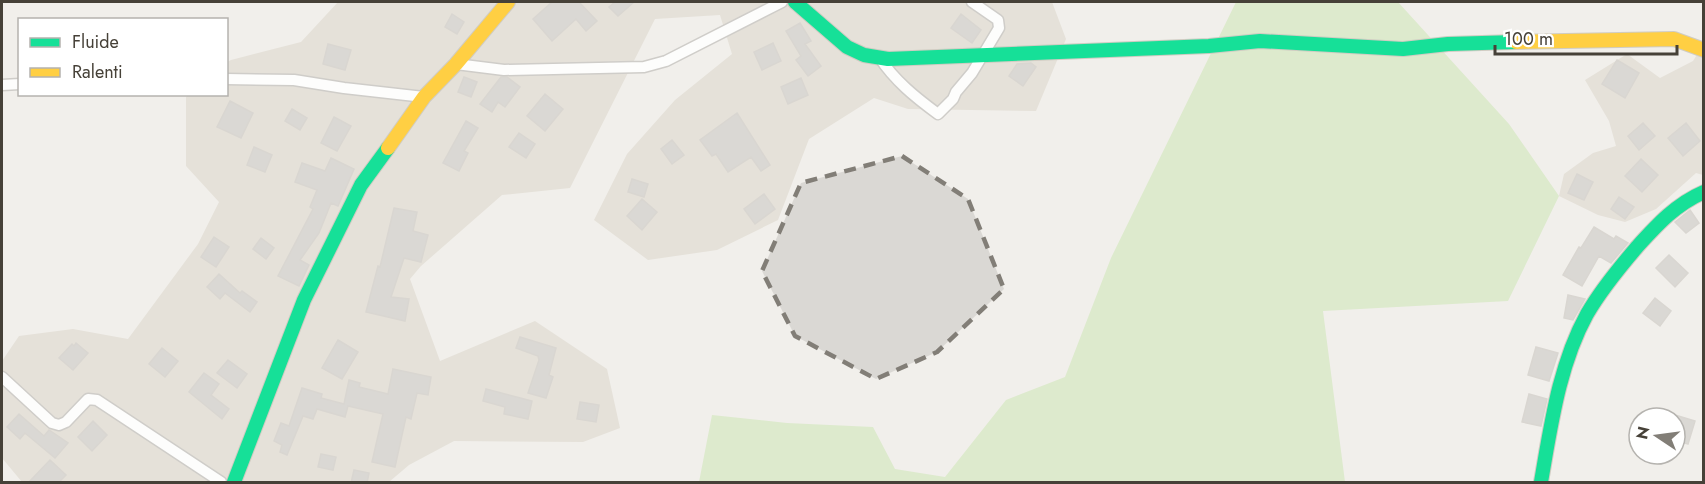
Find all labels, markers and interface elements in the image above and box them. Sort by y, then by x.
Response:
legend [18,18,228,96]
scale bar [1495,18,1676,56]
text: 100 m [1504,26,1553,52]
text: Fluide [72,29,119,55]
text: Ralenti [72,59,123,85]
north arrow [1627,406,1687,466]
text: N [1630,424,1656,442]

